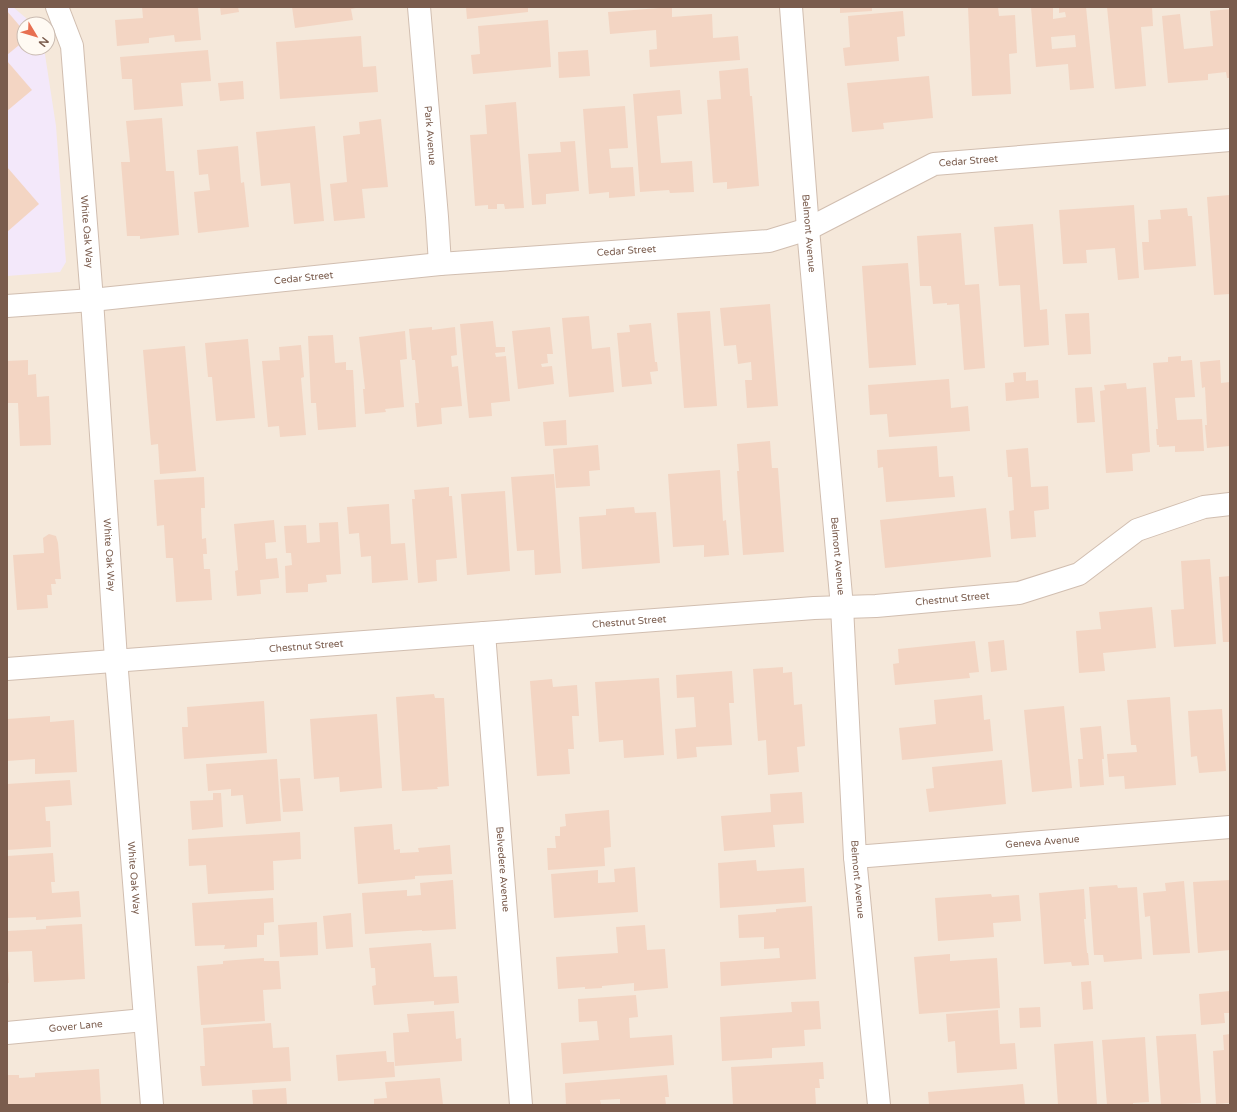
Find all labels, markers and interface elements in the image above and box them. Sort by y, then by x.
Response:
north arrow [16,16,56,56]
text: N [36,34,51,49]
street label: Park Avenue [421,105,439,166]
street label: Cedar Street [938,153,999,170]
street label: Belmont Avenue [799,194,818,273]
street label: White Oak Way [78,195,96,269]
street label: Cedar Street [596,243,657,259]
street label: Cedar Street [273,269,334,287]
street label: Belmont Avenue [828,516,847,596]
street label: White Oak Way [101,518,118,592]
street label: Chestnut Street [915,590,990,608]
street label: Chestnut Street [592,613,667,631]
street label: Chestnut Street [269,638,344,655]
street label: Belvedere Avenue [493,826,512,913]
street label: Geneva Avenue [1005,833,1080,851]
street label: Belmont Avenue [848,840,867,919]
street label: White Oak Way [125,841,143,915]
street label: Gover Lane [48,1018,104,1035]

